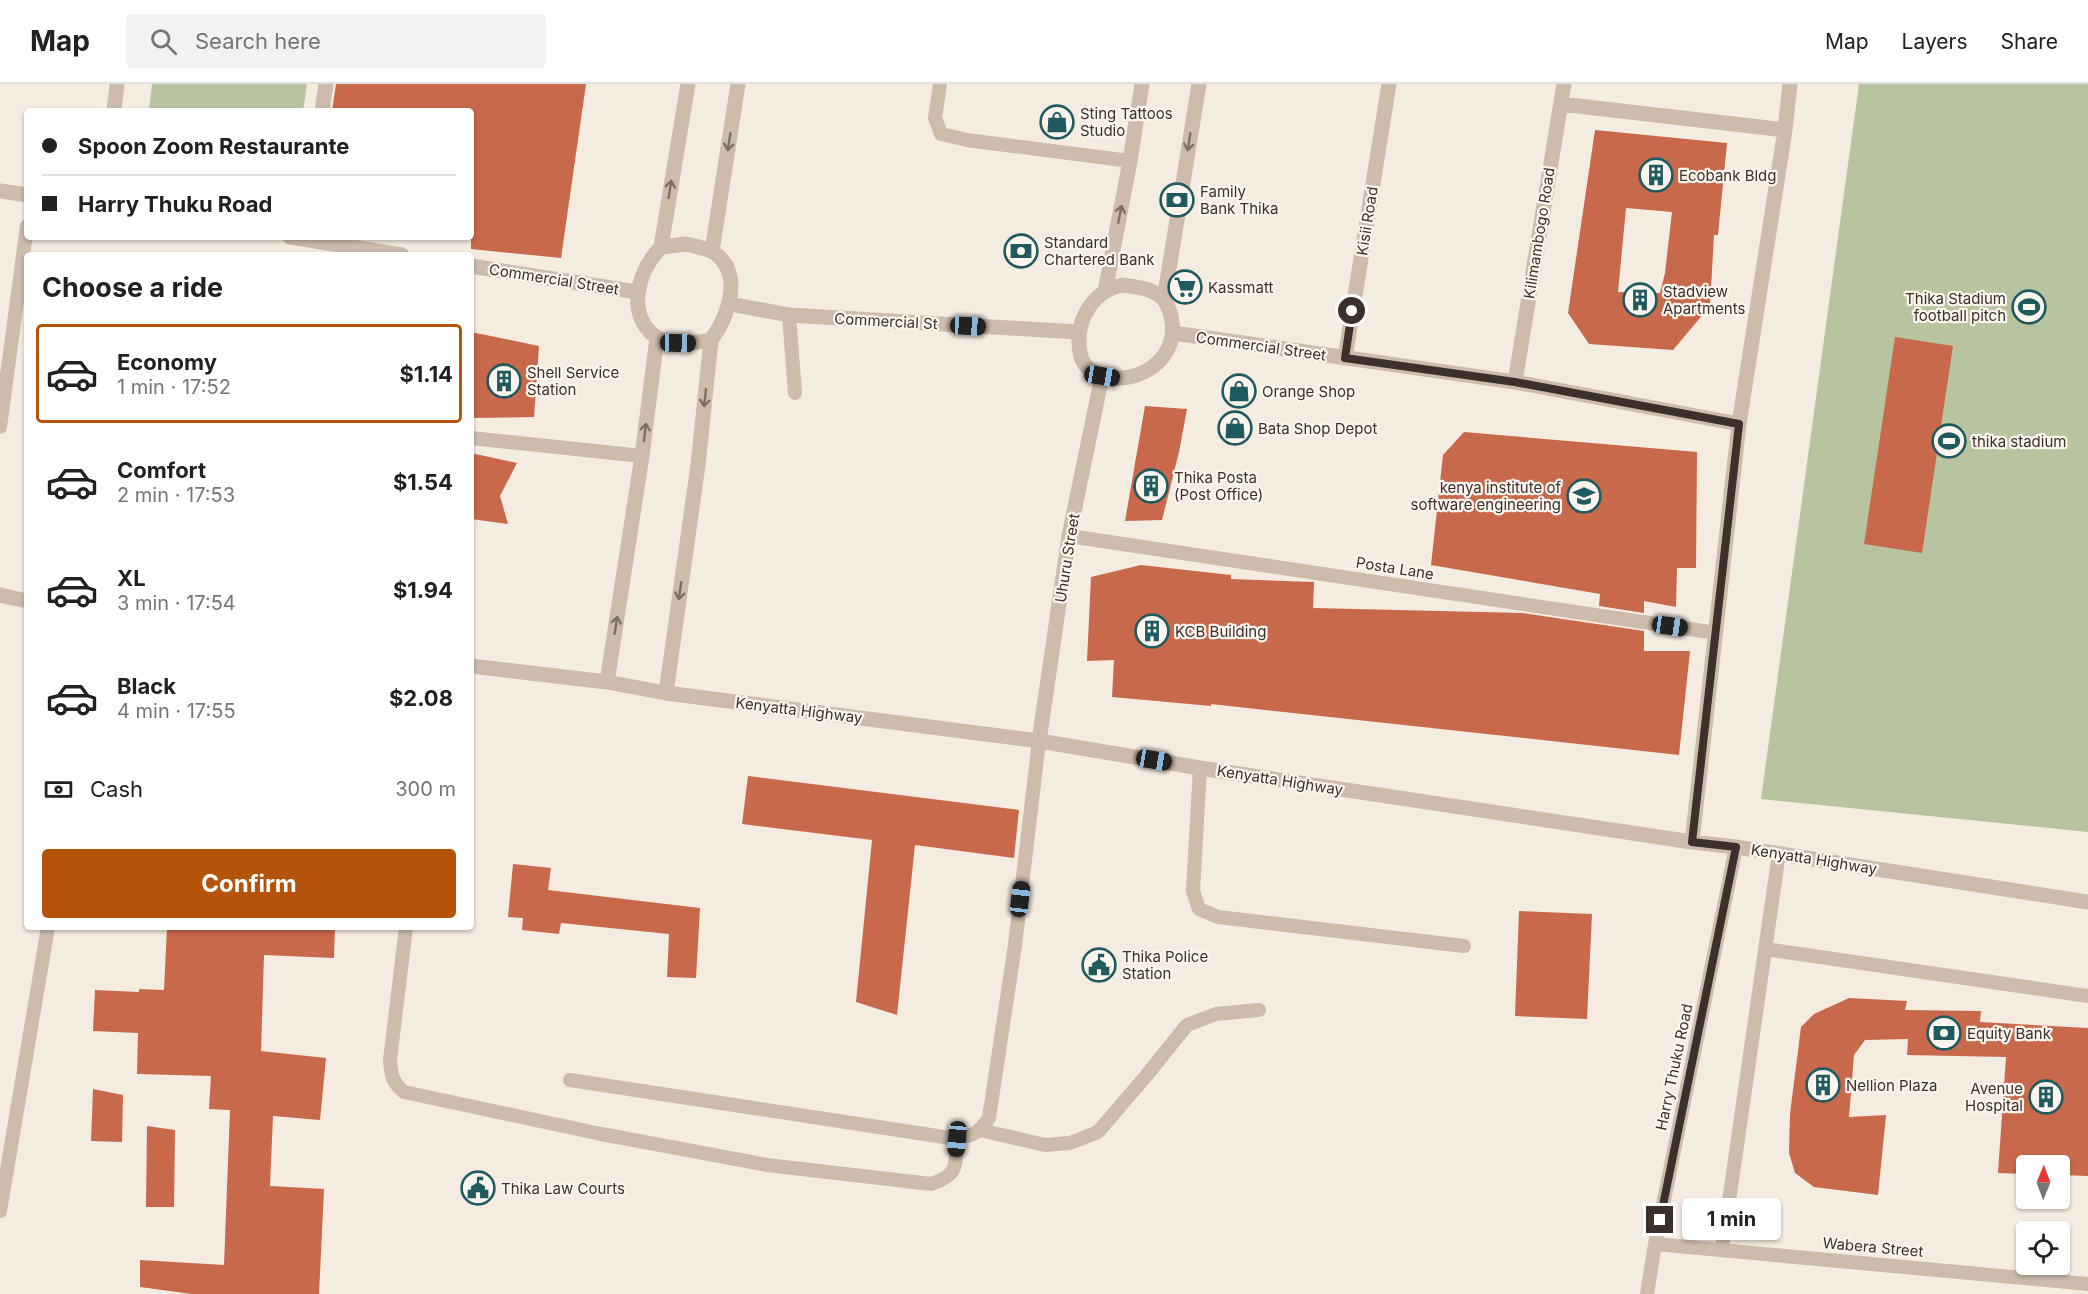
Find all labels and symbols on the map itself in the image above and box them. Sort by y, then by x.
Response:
shop icon: Sting Tattoos Studio [1039,104,1075,140]
place label: Sting Tattoos Studio [1080,104,1173,140]
one-way arrow [723,131,734,151]
one-way arrow [1184,131,1195,151]
building icon: Ecobank Bldg [1638,157,1674,193]
street label: Kilimambogo Road [1519,166,1559,300]
place label: Ecobank Bldg [1679,166,1776,185]
one-way arrow [665,180,676,200]
bank icon: Family Bank Thika [1159,182,1195,218]
place label: Family Bank Thika [1200,182,1278,218]
street label: Kisii Road [1352,185,1382,257]
one-way arrow [1115,204,1126,224]
bank icon: Standard Chartered Bank [1003,233,1039,269]
place label: Standard Chartered Bank [1044,233,1155,269]
street label: Commercial Street [488,259,620,299]
supermarket icon: Kassmatt [1167,269,1203,305]
place label: Kassmatt [1208,278,1273,297]
building icon: Stadview Apartments [1622,282,1658,318]
place label: Stadview Apartments [1663,282,1745,318]
place label: Thika Stadium football pitch [1905,289,2006,325]
sports icon: Thika Stadium football pitch [2011,289,2047,325]
route start [1338,297,1365,324]
street label: Commercial St [834,309,938,333]
car [950,316,986,336]
street label: Commercial Street [1195,327,1327,365]
car [660,334,696,352]
building icon: Shell Service Station [486,363,522,399]
place label: Shell Service Station [527,363,619,399]
car [1083,364,1121,388]
shop icon: Orange Shop [1221,373,1257,409]
place label: Orange Shop [1262,382,1355,401]
one-way arrow [699,388,710,407]
shop icon: Bata Shop Depot [1217,410,1253,446]
place label: Bata Shop Depot [1258,419,1377,438]
one-way arrow [640,422,651,442]
sports icon: thika stadium [1931,423,1967,459]
place label: thika stadium [1972,432,2066,451]
building icon: Thika Posta (Post Office) [1133,468,1169,504]
place label: Thika Posta (Post Office) [1174,468,1263,504]
place label: kenya institute of software engineering [1410,478,1561,514]
school or university icon: kenya institute of software engineering [1566,478,1602,514]
street label: Uhuru Street [1051,512,1083,604]
street label: Posta Lane [1355,552,1435,584]
one-way arrow [675,581,686,601]
building icon: KCB Building [1134,613,1170,649]
one-way arrow [611,615,622,635]
car [1651,615,1689,637]
place label: KCB Building [1175,622,1266,641]
street label: Kenyatta Highway [735,693,864,727]
car [1135,748,1173,772]
street label: Kenyatta Highway [1216,761,1345,799]
street label: Kenyatta Highway [1750,840,1879,878]
car [1009,880,1031,918]
public building icon: Thika Police Station [1081,947,1117,983]
place label: Thika Police Station [1122,947,1208,983]
street label: Harry Thuku Road [1651,1002,1697,1132]
bank icon: Equity Bank [1926,1015,1962,1051]
place label: Equity Bank [1967,1024,2052,1043]
building icon: Nellion Plaza [1805,1067,1841,1103]
place label: Nellion Plaza [1846,1076,1937,1095]
place label: Avenue Hospital [1965,1079,2023,1115]
building icon: Avenue Hospital [2028,1079,2064,1115]
car [946,1120,968,1158]
north arrow [2016,1155,2070,1209]
public building icon: Thika Law Courts [460,1170,496,1206]
place label: Thika Law Courts [501,1179,625,1198]
callout: 1 min [1681,1199,1780,1241]
route end [1646,1206,1673,1233]
street label: Wabera Street [1822,1233,1924,1261]

